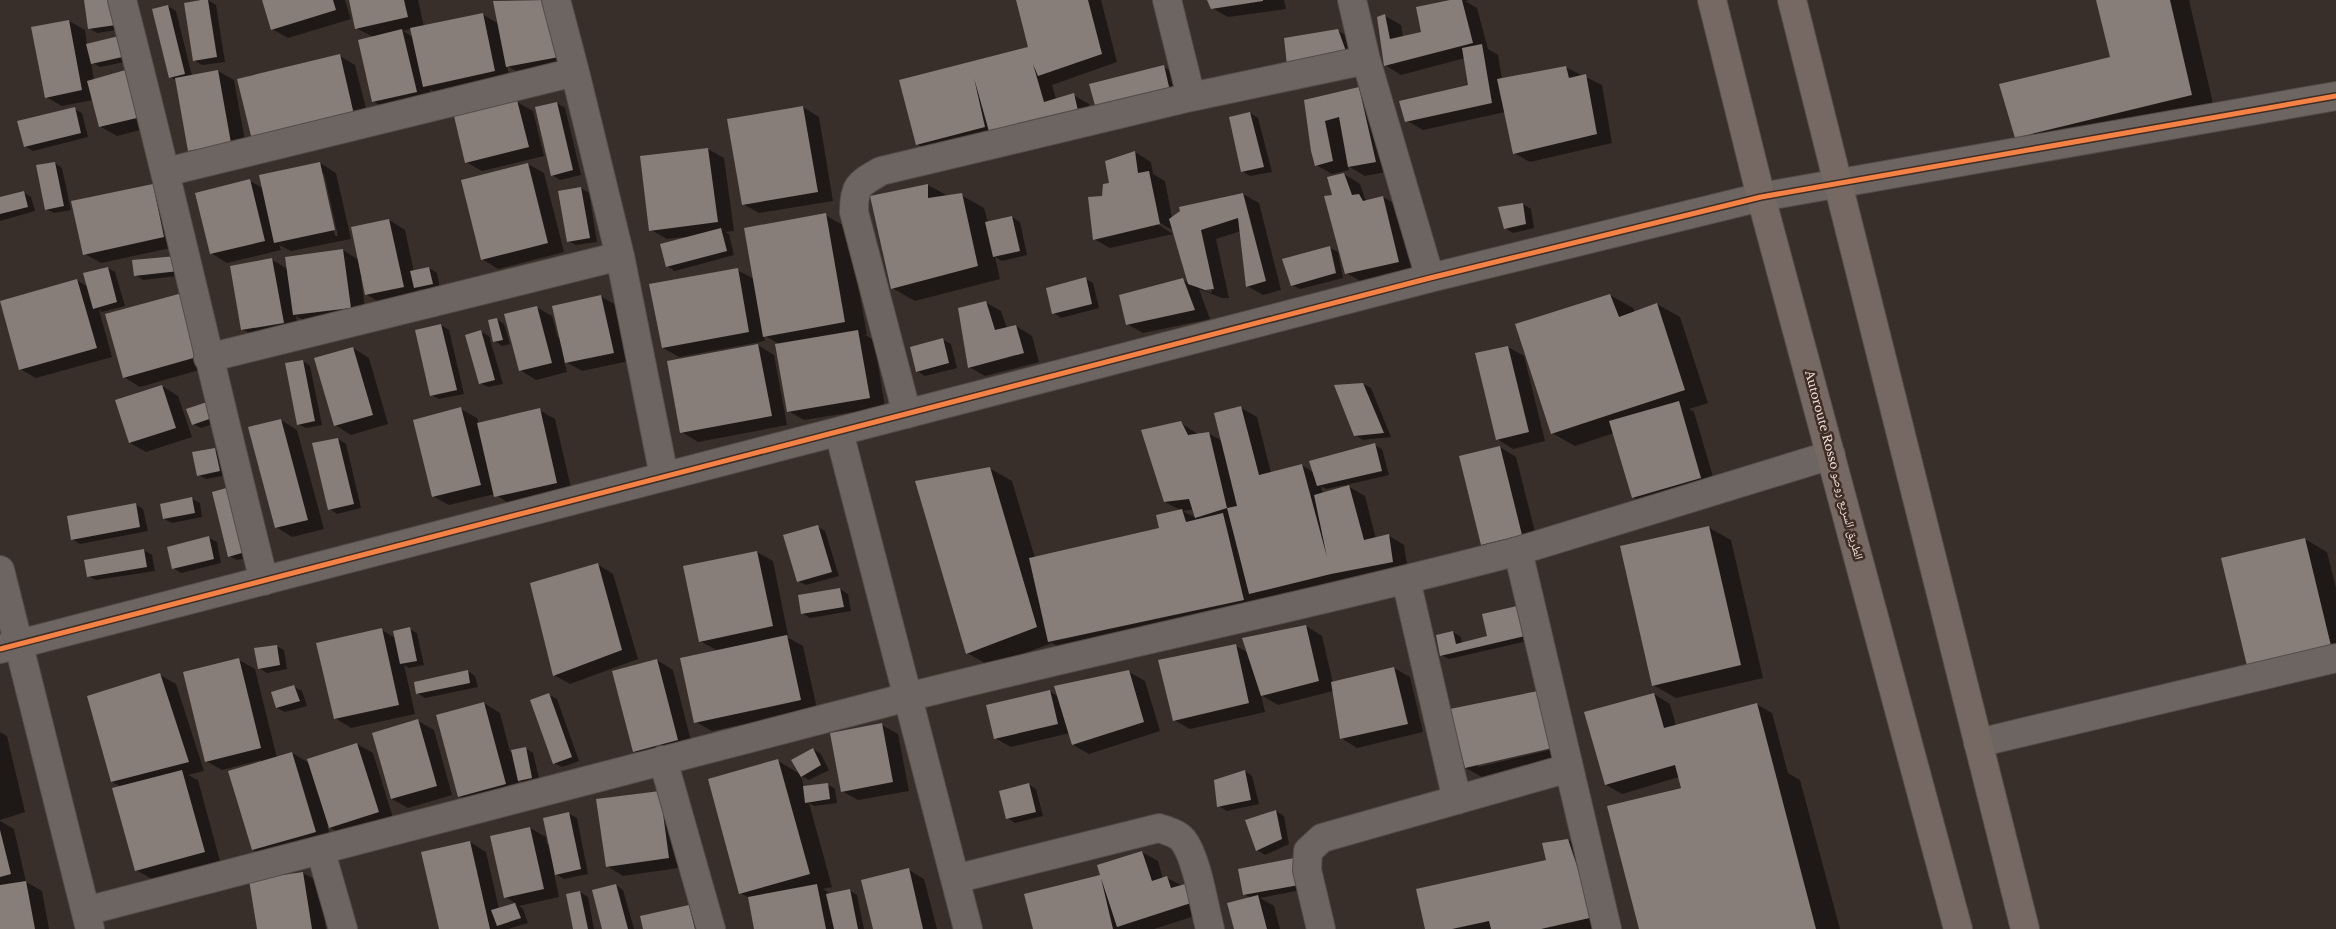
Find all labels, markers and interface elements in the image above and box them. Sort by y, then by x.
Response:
street label: Autoroute Rosso الطريق السريع روصو [1802,368,1867,561]

